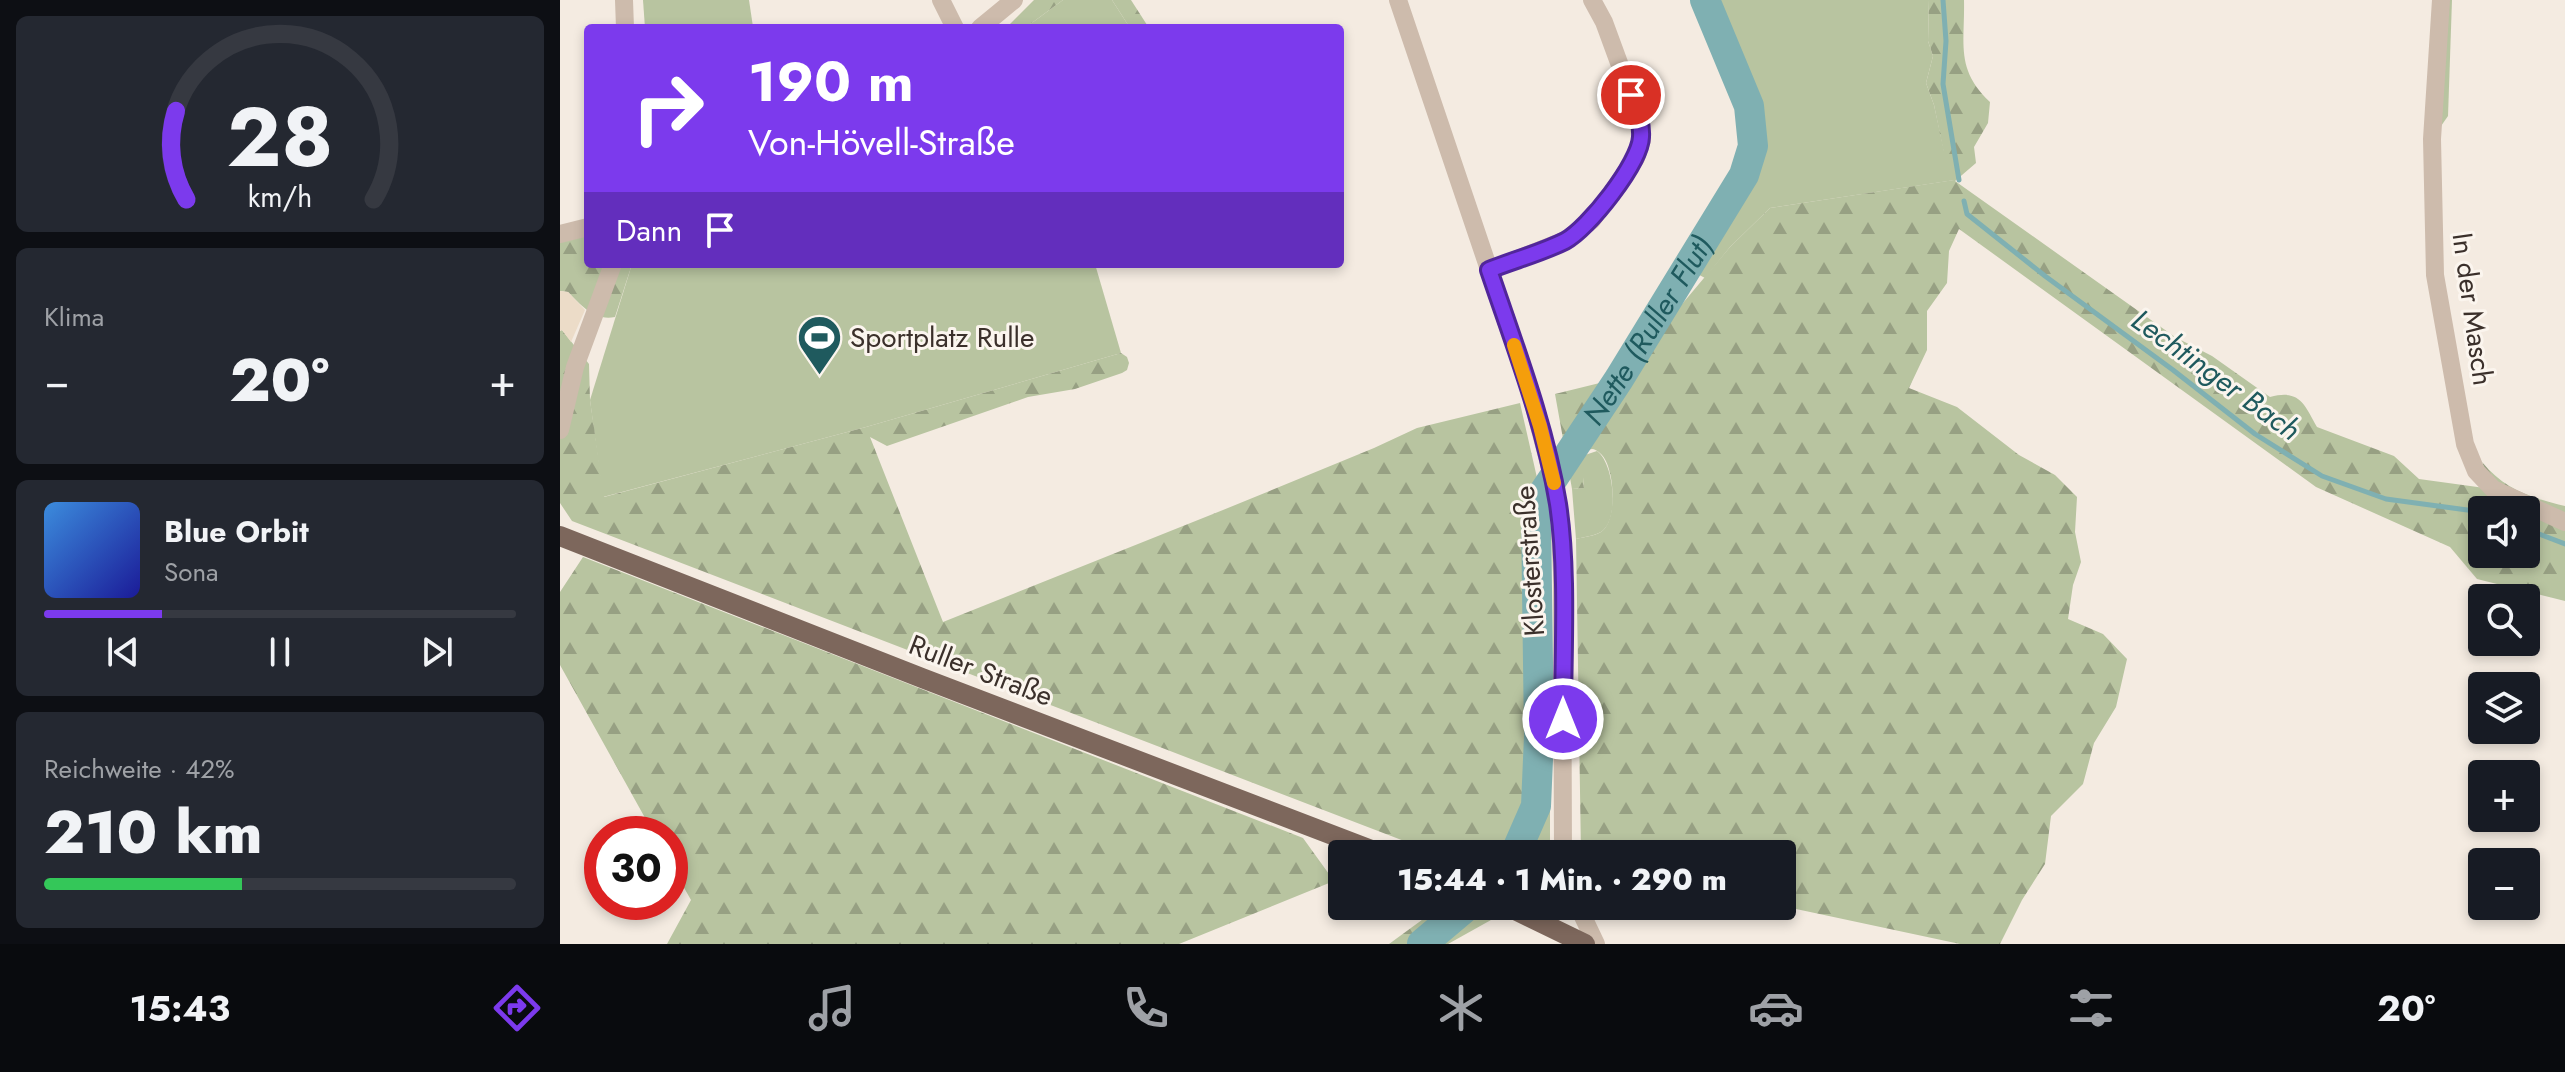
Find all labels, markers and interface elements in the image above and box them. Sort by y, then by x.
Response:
text: 190 m [748,41,914,122]
icon: right [616,56,720,160]
pin [1597,61,1665,129]
icon: arrive [1609,73,1653,117]
text: 28 [227,77,333,197]
text: Von-Hövell-Straße [748,116,1015,168]
text: km/h [248,176,312,218]
icon: arrive [698,208,742,252]
text: Dann [616,209,682,252]
water label: Nette (Ruller Flut) [1572,227,1723,434]
street label: In der Masch [2441,230,2504,388]
text: Klima [44,298,104,336]
water label: Lechtinger Bach [2123,298,2310,451]
sports icon: Sportplatz Rulle [795,313,843,376]
place label: Sportplatz Rulle [850,317,1034,358]
text: 20° [230,337,329,424]
text: − [44,349,70,413]
text: + [489,349,516,413]
street label: Klosterstraße [1504,484,1555,638]
map controls [2468,496,2540,920]
button: sound [2468,496,2540,568]
text: Blue Orbit [164,510,309,553]
text: Sona [164,553,219,591]
button: search [2468,584,2540,656]
street label: Ruller Straße [903,624,1059,717]
icon: previous [101,630,145,674]
icon: pause [258,630,302,674]
icon: next [415,630,459,674]
button: layers [2468,672,2540,744]
position arrow [1521,677,1605,761]
text: Reichweite · 42% [44,750,235,788]
button: + [2468,760,2540,832]
text: 210 km [44,789,262,876]
speed limit sign: 30 [584,816,688,920]
button: − [2468,848,2540,920]
text: 15:44 · 1 Min. · 290 m [1397,858,1727,901]
icon: directions [489,980,545,1036]
icon: music [804,980,860,1036]
icon: phone [1118,980,1174,1036]
icon: climate [1433,980,1489,1036]
icon: car [1748,980,1804,1036]
icon: filters [2063,980,2119,1036]
text: 15:43 [129,982,230,1034]
text: 20° [2377,982,2436,1034]

